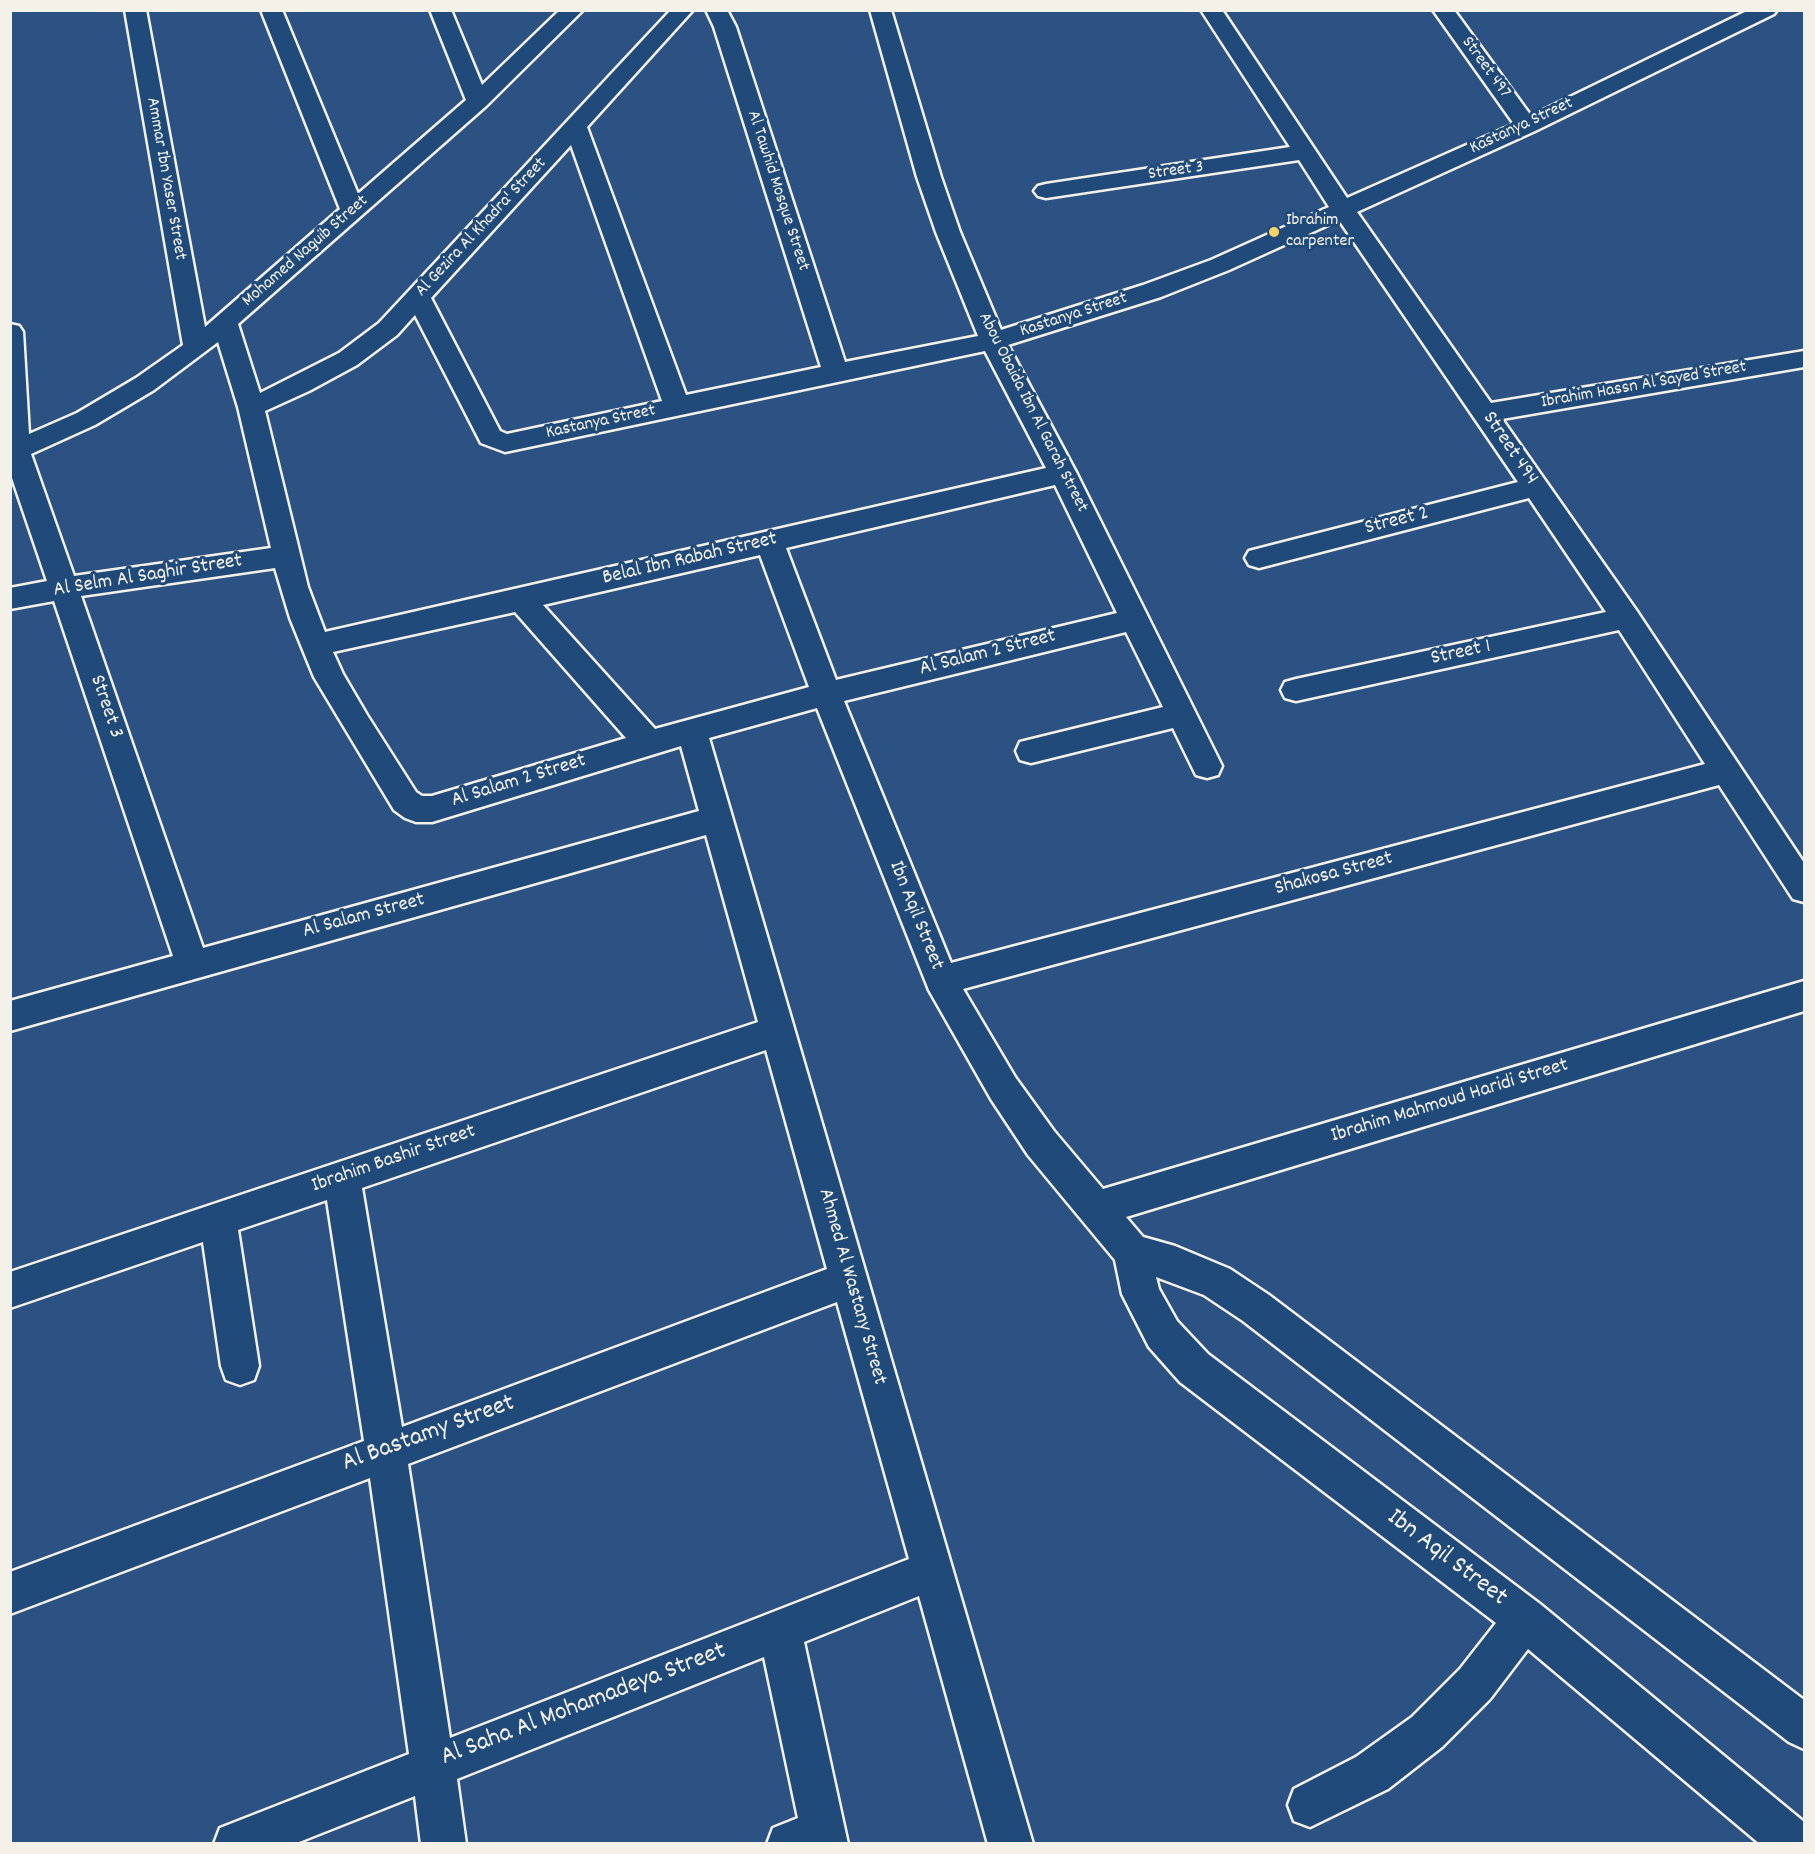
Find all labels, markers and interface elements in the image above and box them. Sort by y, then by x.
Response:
street label: Street 497 [1456,33,1514,103]
street label: Kastanya Street [1467,94,1577,160]
street label: Ammar Ibn Yaser Street [140,96,190,262]
street label: Al Tawhid Mosque Street [741,108,813,274]
street label: Al Gezira Al Khadra' Street [412,154,552,302]
street label: Street 3 [1147,157,1205,187]
street label: Mohamed Naguib Street [239,191,373,313]
place label: Ibrahim carpenter [1286,211,1354,254]
marker: Ibrahim carpenter [1267,225,1281,239]
street label: Kastanya Street [1018,289,1130,343]
street label: Abou Obaida Ibn Al Garah Street [972,310,1092,516]
street label: Ibrahim Hassn Al Sayed Street [1540,357,1748,415]
street label: Kastanya Street [544,401,658,445]
street label: Street 494 [1475,408,1543,490]
street label: Street 2 [1362,502,1432,542]
street label: Belal Ibn Rabah Street [600,528,780,592]
street label: Al Selm Al Saghir Street [52,550,244,604]
street label: Al Salam 2 Street [917,625,1059,683]
street label: Street 1 [1429,635,1493,673]
street label: Street 3 [82,672,128,742]
street label: Al Salam 2 Street [449,750,589,814]
street label: Shakosa Street [1272,847,1396,903]
street label: Ibn Aqil Street [882,858,948,974]
street label: Al Salam Street [300,889,428,945]
street label: Ibrahim Mahmoud Haridi Street [1328,1054,1572,1150]
street label: Ibrahim Bashir Street [309,1120,479,1200]
street label: Ahmed Al Wastany Street [811,1186,891,1388]
street label: Al Bastamy Street [339,1389,519,1481]
street label: Ibn Aqil Street [1379,1503,1513,1615]
street label: Al Saha Al Mohamadeya Street [437,1637,731,1775]

